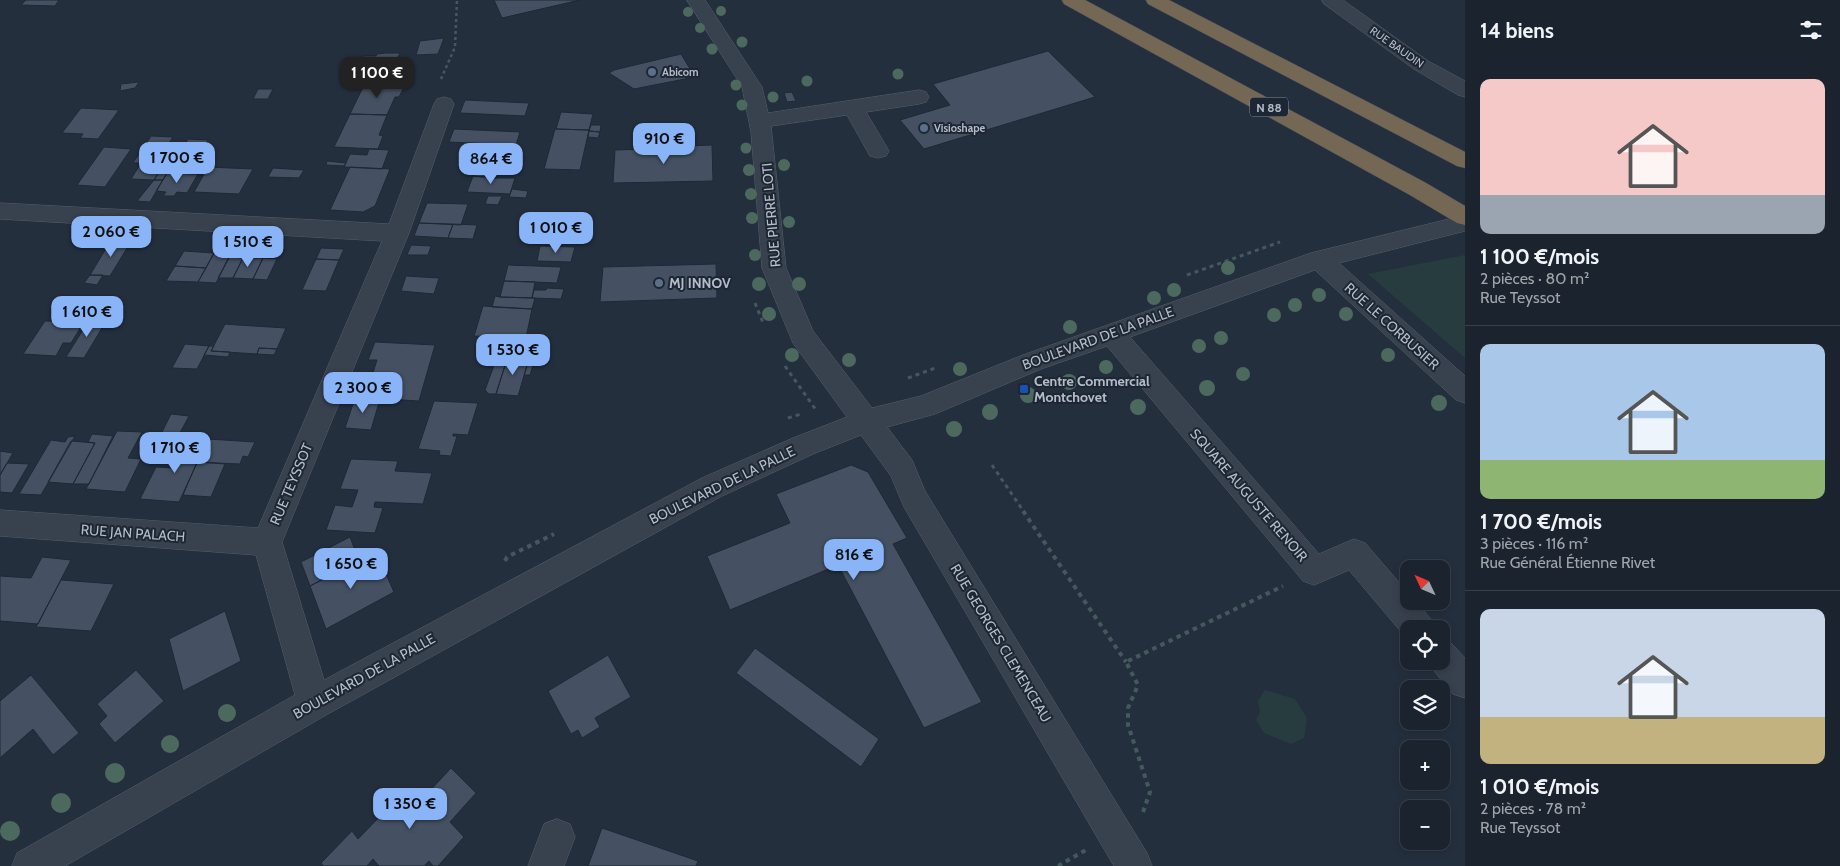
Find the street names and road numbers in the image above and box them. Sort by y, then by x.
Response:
street label: RUE BAUDIN [1367,23,1427,71]
road number: N 88 [1250,98,1288,116]
street label: RUE PIERRE LOTI [757,162,785,268]
street label: RUE LE CORBUSIER [1341,279,1444,374]
street label: BOULEVARD DE LA PALLE [1020,302,1176,374]
street label: SQUARE AUGUSTE RENOIR [1186,425,1312,566]
street label: RUE TEYSSOT [266,440,316,528]
street label: BOULEVARD DE LA PALLE [646,442,798,528]
street label: RUE JAN PALACH [80,520,186,546]
street label: RUE GEORGES CLEMENCEAU [947,561,1055,725]
street label: BOULEVARD DE LA PALLE [290,629,439,723]

